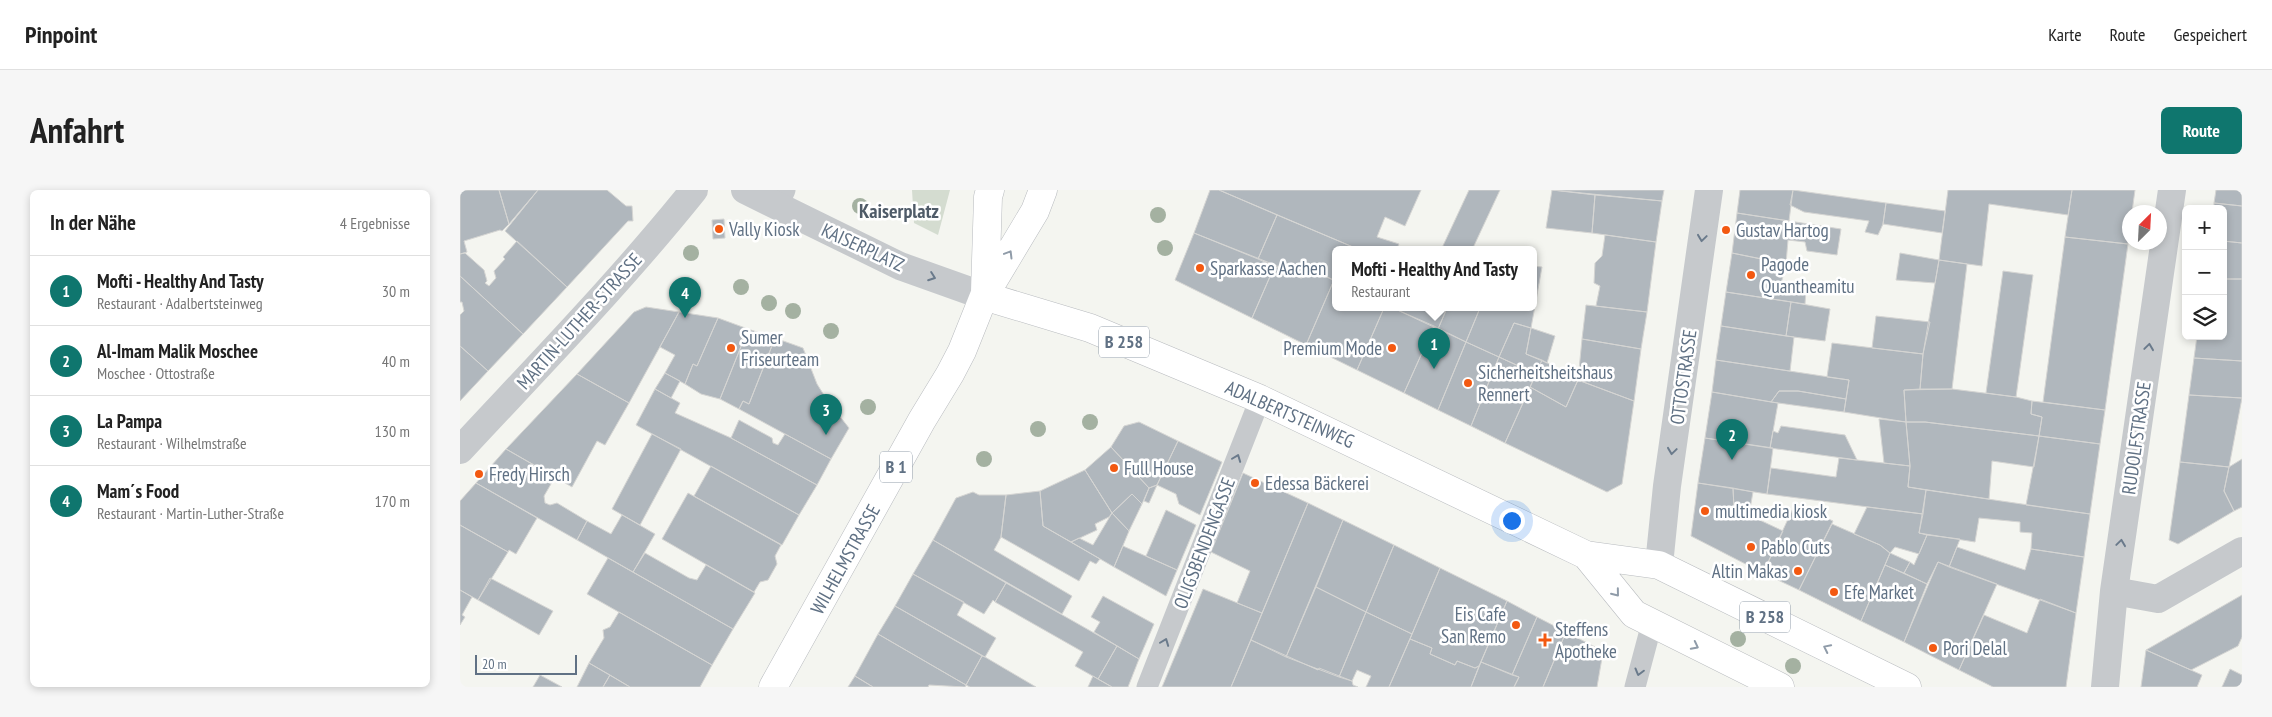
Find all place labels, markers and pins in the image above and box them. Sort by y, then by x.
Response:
place label: Vally Kiosk [728,217,800,241]
place label: Gustav Hartog [1736,218,1829,242]
marker: Vally Kiosk [713,223,725,235]
marker: Gustav Hartog [1720,224,1732,236]
place label: Pagode Quantheamitu [1761,252,1855,298]
place label: Sparkasse Aachen [1210,256,1326,280]
marker: Sparkasse Aachen [1194,262,1206,274]
marker: Pagode Quantheamitu [1745,269,1757,281]
pin: 4 [669,277,701,318]
place label: Sumer Friseurteam [741,325,819,371]
pin: 1 [1418,328,1450,369]
place label: Premium Mode [1283,336,1382,360]
marker: Sumer Friseurteam [725,342,737,354]
marker: Premium Mode [1386,342,1398,354]
place label: Sicherheitsheitshaus Rennert [1478,360,1613,406]
marker: Sicherheitsheitshaus Rennert [1462,377,1474,389]
pin: 3 [810,394,842,435]
pin: 2 [1716,419,1748,460]
place label: Full House [1124,456,1194,480]
place label: Fredy Hirsch [489,462,570,486]
marker: Full House [1108,462,1120,474]
marker: Fredy Hirsch [473,468,485,480]
place label: Edessa Bäckerei [1265,471,1369,495]
marker: Edessa Bäckerei [1249,477,1261,489]
place label: multimedia kiosk [1715,499,1828,523]
marker: multimedia kiosk [1699,505,1711,517]
place label: Pablo Cuts [1761,535,1830,559]
marker: Pablo Cuts [1745,541,1757,553]
place label: Altin Makas [1712,559,1788,583]
marker: Altin Makas [1792,565,1804,577]
place label: Efe Market [1844,580,1915,604]
marker: Efe Market [1828,586,1840,598]
place label: Eis Cafe San Remo [1441,602,1506,648]
place label: Steffens Apotheke [1555,617,1617,663]
marker: Eis Cafe San Remo [1510,619,1522,631]
marker: Steffens Apotheke [1539,634,1551,646]
place label: Pori Delal [1943,636,2007,660]
marker: Pori Delal [1927,642,1939,654]

